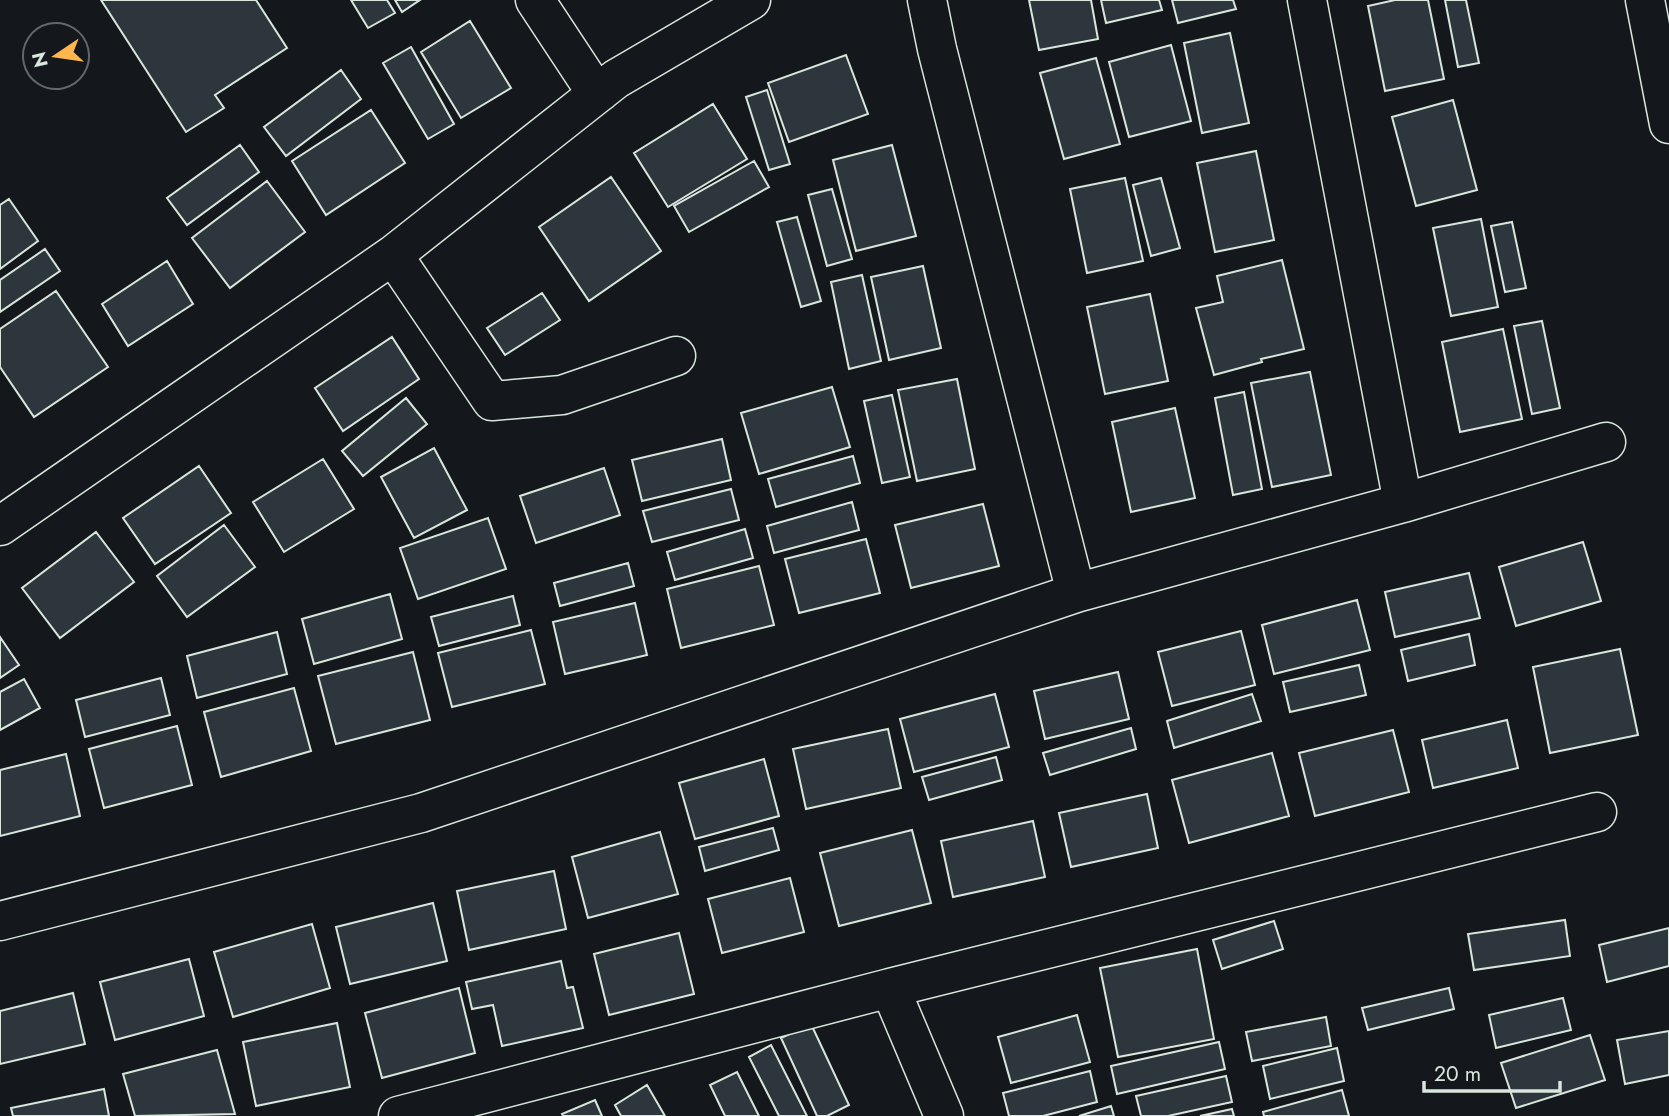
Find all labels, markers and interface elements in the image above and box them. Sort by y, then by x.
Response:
north arrow [21,21,91,91]
text: N [25,49,55,70]
scale bar [1424,1050,1560,1094]
text: 20 m [1434,1059,1481,1089]

